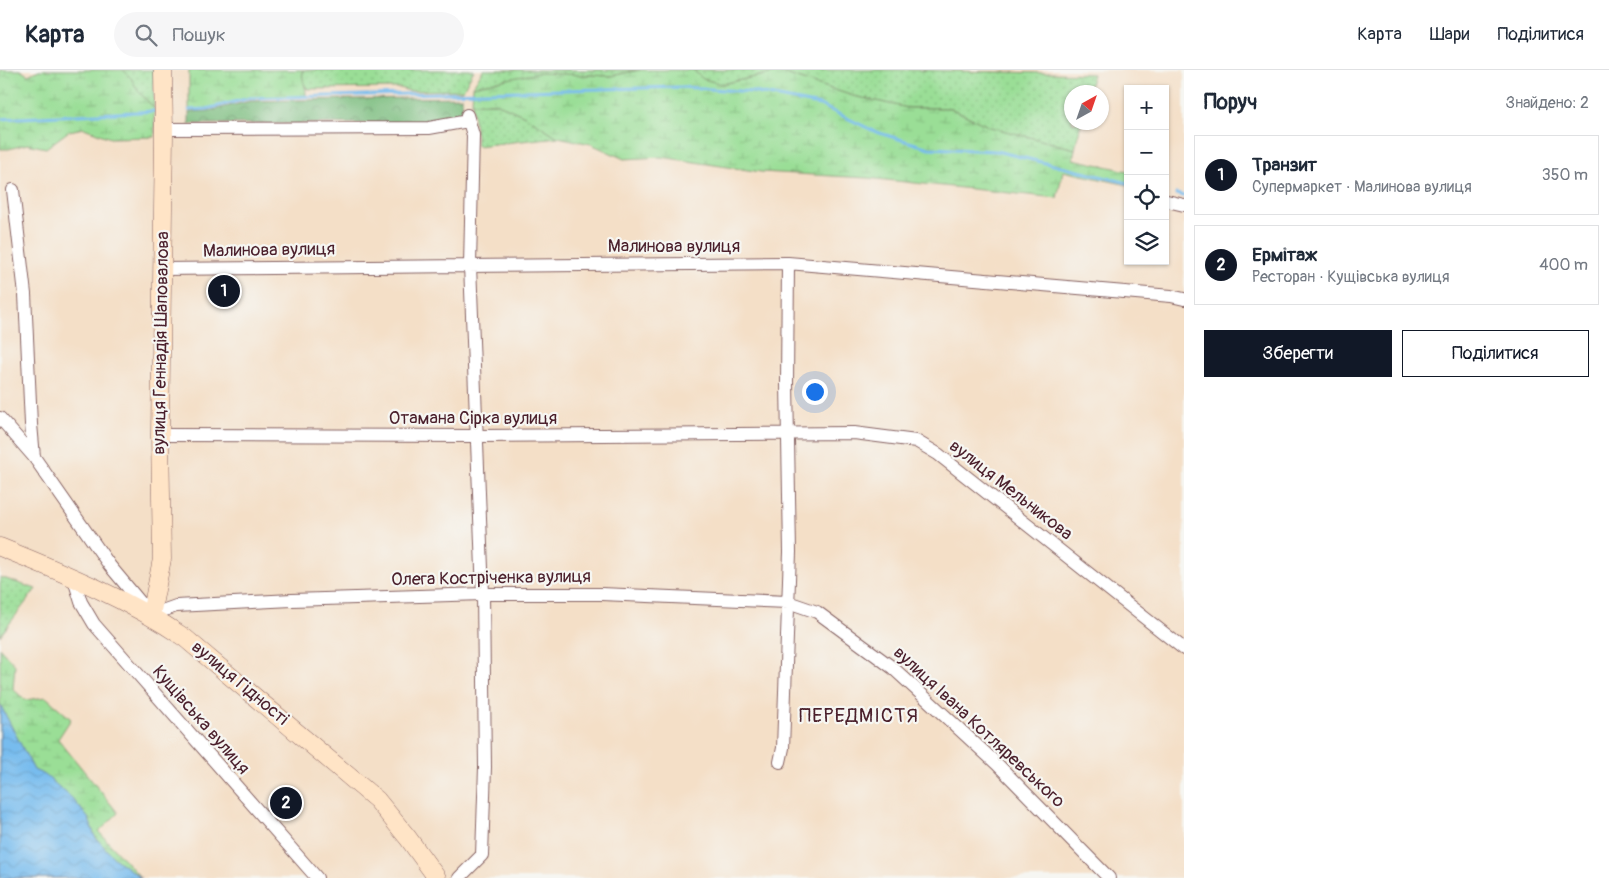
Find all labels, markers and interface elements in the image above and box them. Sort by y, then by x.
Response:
search box [114,12,464,57]
text: Карта [25,20,84,49]
icon: search [132,21,160,49]
text: Пошук [172,23,225,47]
text: Карта [1357,23,1402,46]
text: Шари [1430,23,1469,46]
text: Поділитися [1497,23,1584,46]
north arrow [1064,85,1109,130]
map controls [1124,85,1169,265]
button: + [1124,85,1169,130]
text: Поруч [1204,89,1257,116]
text: Знайдено: 2 [1506,93,1589,113]
button: − [1124,130,1169,175]
text: Транзит [1252,153,1317,177]
text: 1 [1218,165,1224,185]
text: 350 m [1542,165,1588,185]
button: locate [1124,175,1169,220]
text: Супермаркет · Малинова вулиця [1252,177,1472,197]
button: layers [1124,220,1169,265]
street label: вулиця Геннадія Шаповалова [148,231,174,455]
street label: Малинова вулиця [608,235,740,258]
street label: Малинова вулиця [203,237,335,263]
text: Ермітаж [1252,243,1317,267]
text: 2 [1217,255,1225,275]
text: 400 m [1539,255,1588,275]
text: Ресторан · Кущівська вулиця [1252,267,1449,287]
pin: 1 [208,272,240,310]
button: Зберегти [1204,330,1392,377]
button: Поділитися [1402,330,1589,377]
your location [802,379,828,405]
street label: Отамана Сірка вулиця [389,407,557,430]
street label: вулиця Мельникова [945,435,1077,545]
street label: Олега Костріченка вулиця [391,565,591,591]
street label: вулиця Гідності [187,636,293,730]
street label: вулиця Івана Котляревського [888,641,1070,813]
street label: Кущівська вулиця [147,661,255,779]
district label: ПЕРЕДМІСТЯ [799,703,919,728]
pin: 2 [270,784,302,822]

